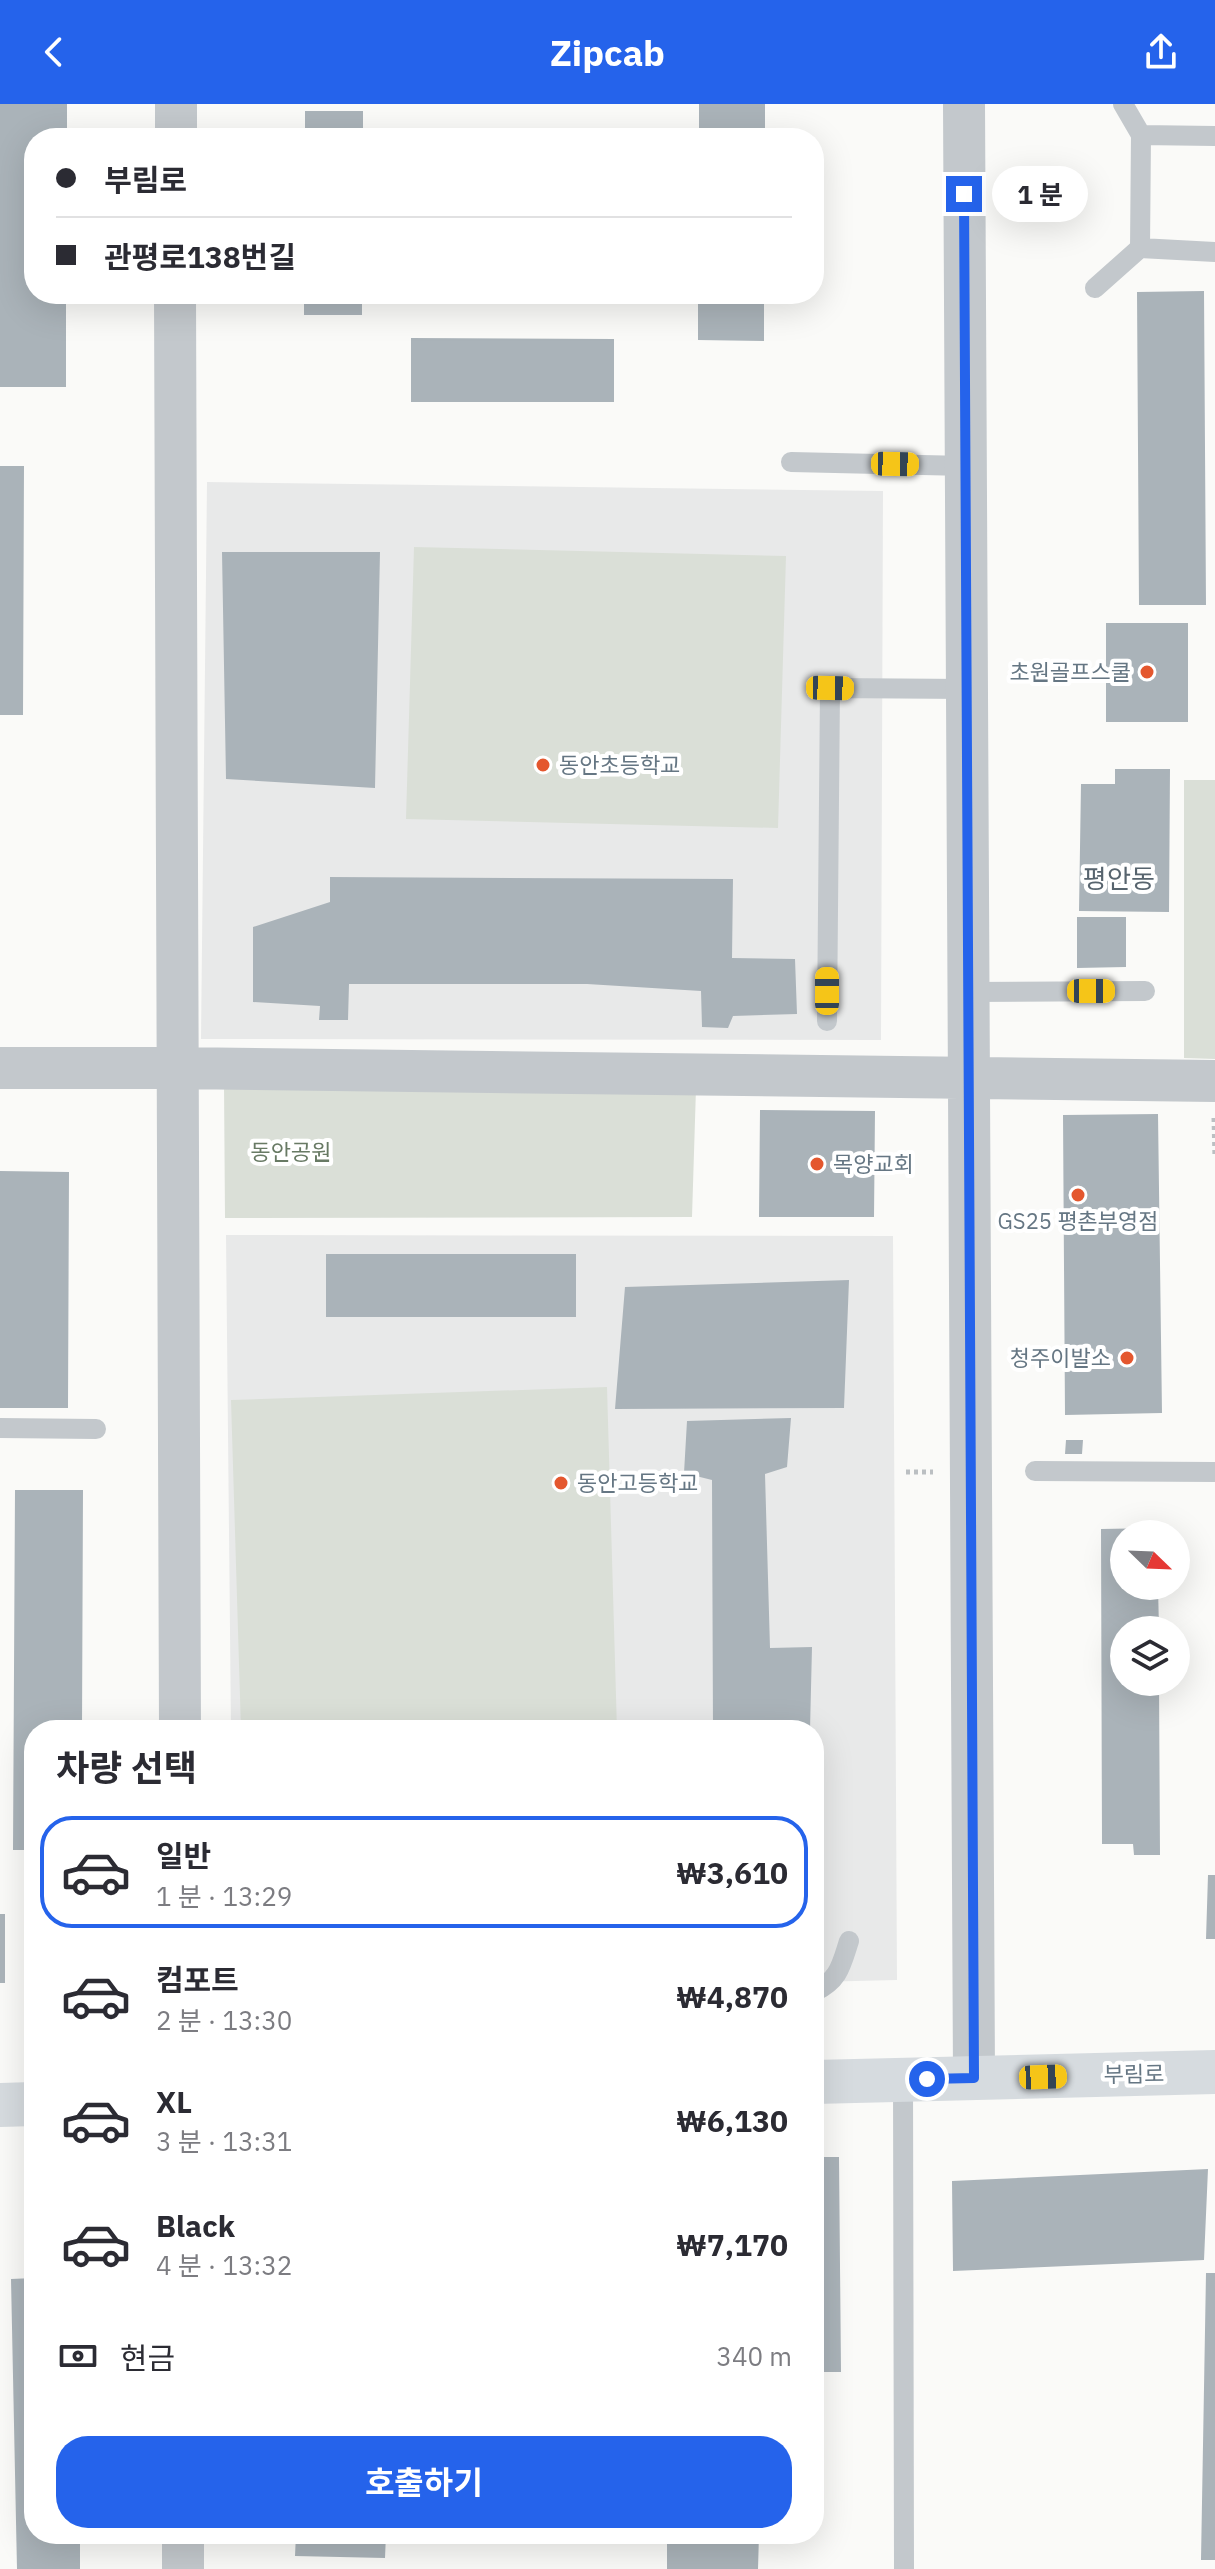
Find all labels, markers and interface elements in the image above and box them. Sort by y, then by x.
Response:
text: Zipcab [550,29,665,76]
icon: back [32,30,76,74]
icon: share [1139,30,1183,74]
text: 부림로 [104,160,187,199]
callout: 1 분 [992,166,1088,222]
route end [946,176,982,212]
text: 1 분 [1017,177,1063,211]
text: 관평로138번길 [104,237,296,276]
car [871,452,919,476]
place label: 초원골프스쿨 [1010,657,1131,686]
marker: 초원골프스쿨 [1138,663,1156,681]
car [806,676,854,700]
place label: 동안초등학교 [559,750,680,779]
marker: 동안초등학교 [534,756,552,774]
district label: 평안동 [1083,861,1155,895]
car [815,967,839,1015]
car [1067,979,1115,1003]
park label: 동안공원 [251,1137,331,1166]
place label: 목양교회 [833,1149,914,1178]
marker: 목양교회 [808,1155,826,1173]
marker: GS25 평촌부영점 [1069,1186,1087,1204]
place label: GS25 평촌부영점 [998,1206,1158,1235]
place label: 청주이발소 [1010,1343,1111,1372]
marker: 청주이발소 [1118,1349,1136,1367]
place label: 동안고등학교 [577,1468,698,1497]
marker: 동안고등학교 [552,1474,570,1492]
north arrow [1110,1520,1190,1600]
map controls [1110,1520,1190,1696]
button: layers [1110,1616,1190,1696]
text: 차량 선택 [56,1744,197,1791]
icon: car [60,1836,132,1908]
text: 일반 [156,1836,211,1875]
text: ₩3,610 [676,1853,788,1892]
text: 1 분 · 13:29 [156,1879,292,1913]
icon: car [60,1960,132,2032]
text: 컴포트 [156,1960,239,1999]
text: ₩4,870 [676,1977,788,2016]
text: 2 분 · 13:30 [156,2003,292,2037]
street label: 부림로 [1103,2058,1165,2089]
route start [909,2061,945,2097]
car [1019,2064,1067,2090]
text: XL [156,2082,192,2121]
icon: car [60,2084,132,2156]
text: ₩6,130 [676,2101,788,2140]
text: 3 분 · 13:31 [156,2124,292,2158]
text: Black [156,2206,235,2245]
icon: car [60,2208,132,2280]
text: ₩7,170 [676,2225,788,2264]
text: 4 분 · 13:32 [156,2248,292,2282]
icon: cash [56,2334,100,2378]
text: 현금 [120,2338,175,2377]
text: 340 m [716,2339,792,2373]
button: 호출하기 [56,2436,792,2528]

